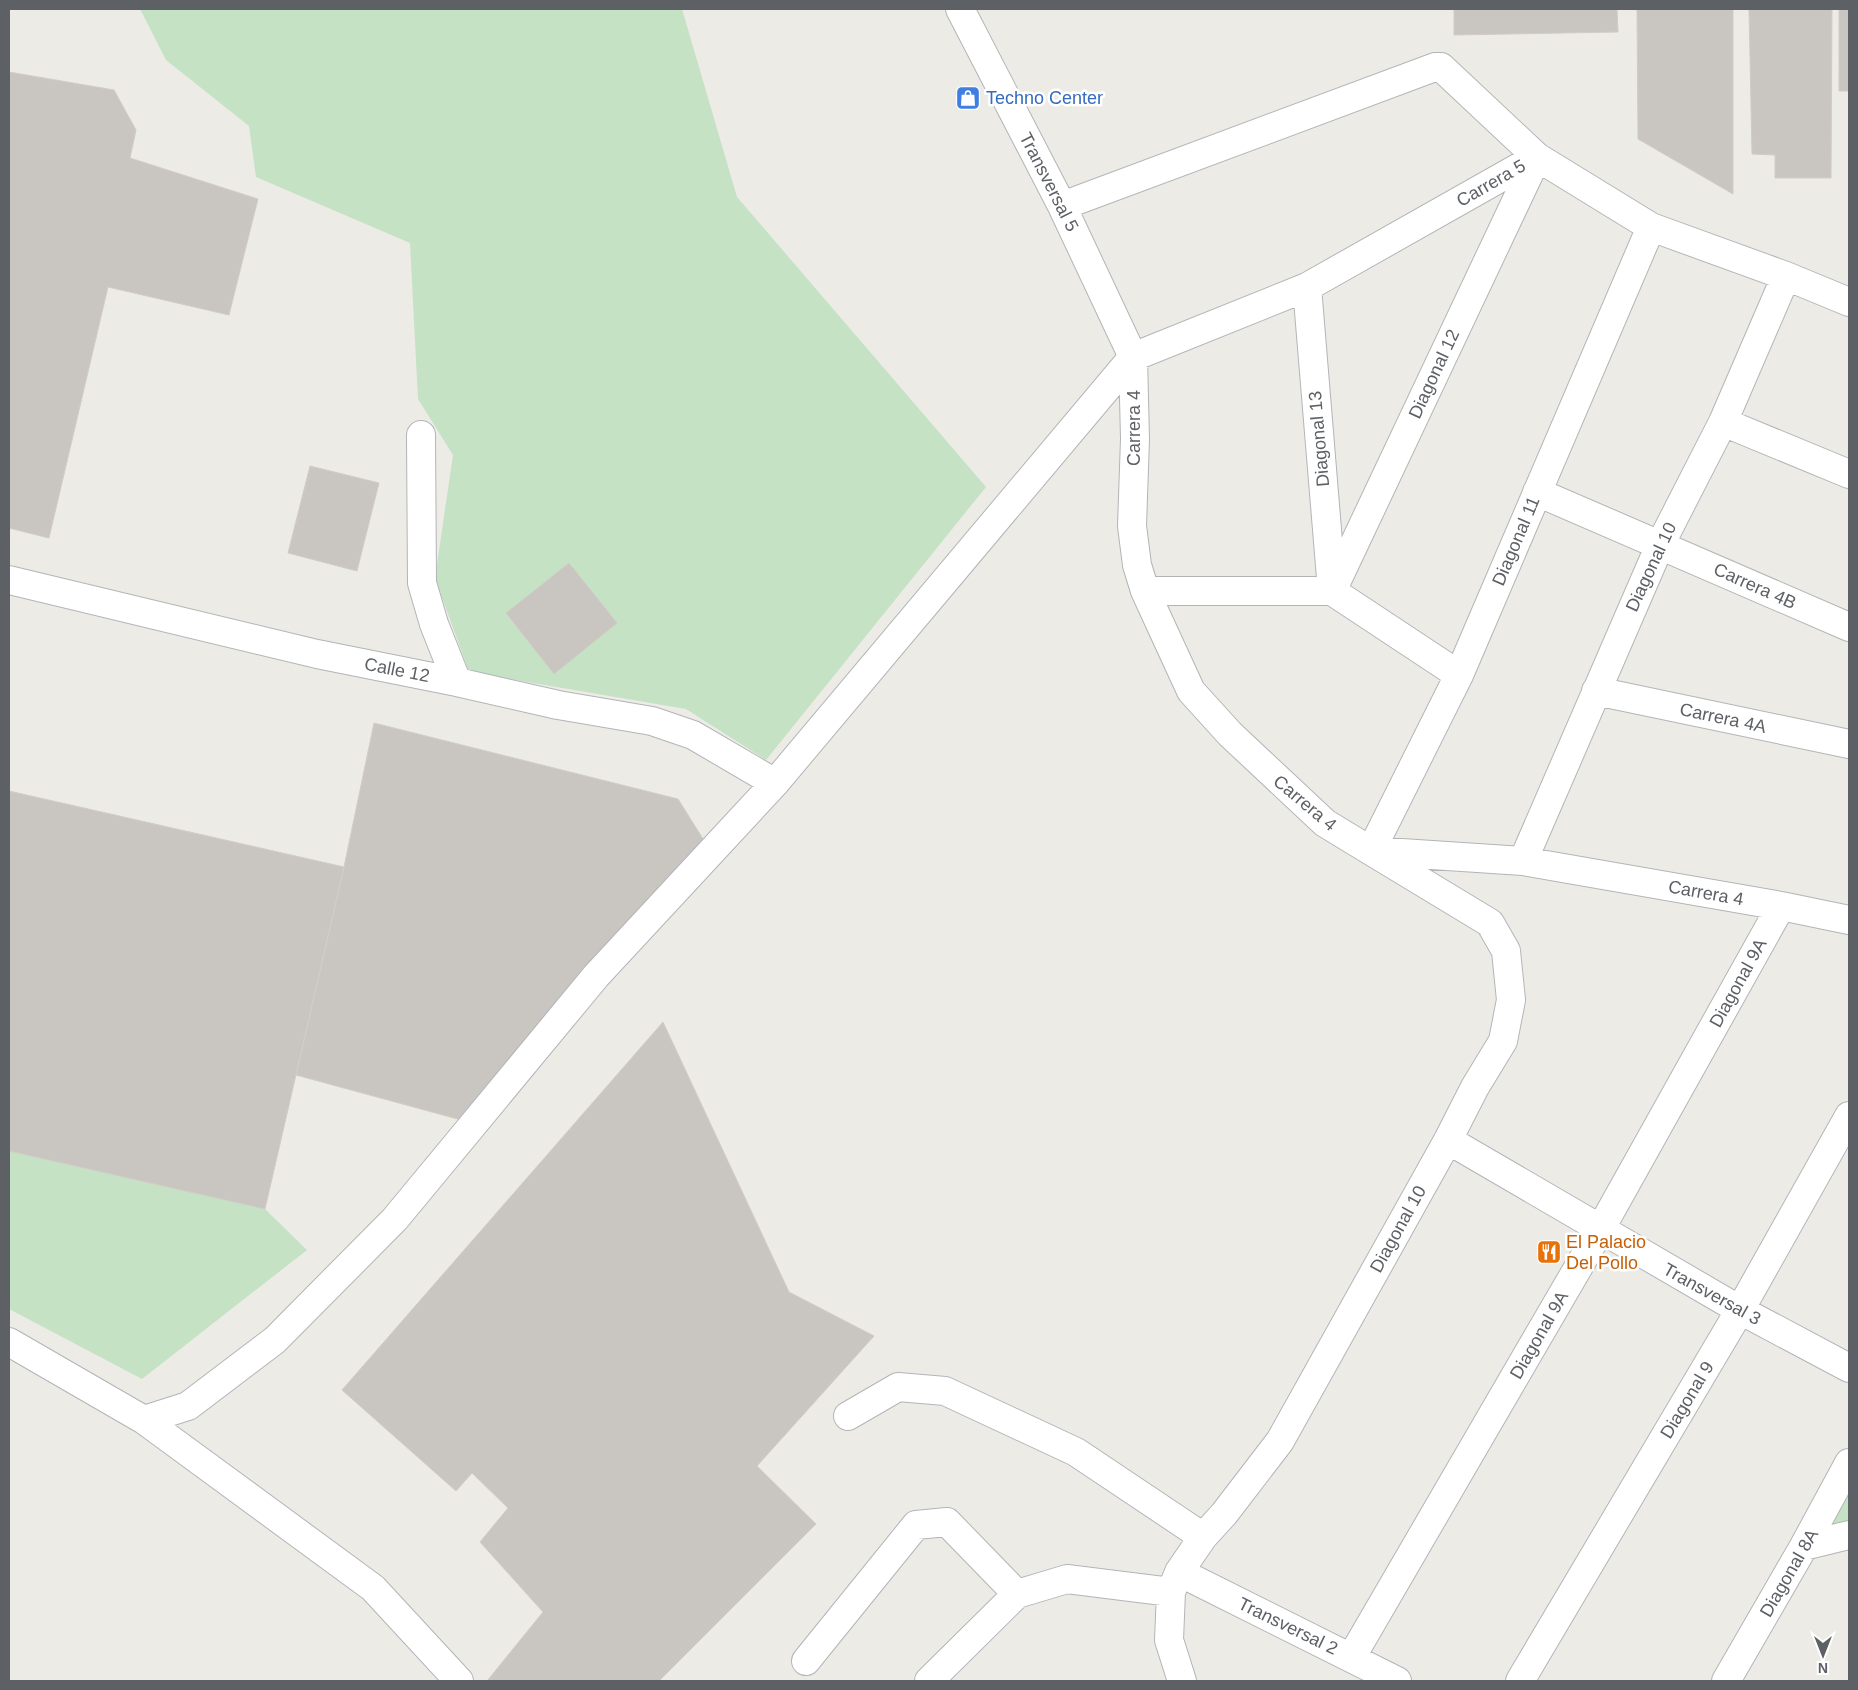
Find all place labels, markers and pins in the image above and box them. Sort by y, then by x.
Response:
shop icon: Techno Center [955,85,981,111]
place label: Techno Center [986,88,1103,108]
place label: El Palacio Del Pollo [1566,1232,1646,1273]
restaurant icon: El Palacio Del Pollo [1536,1239,1562,1265]

